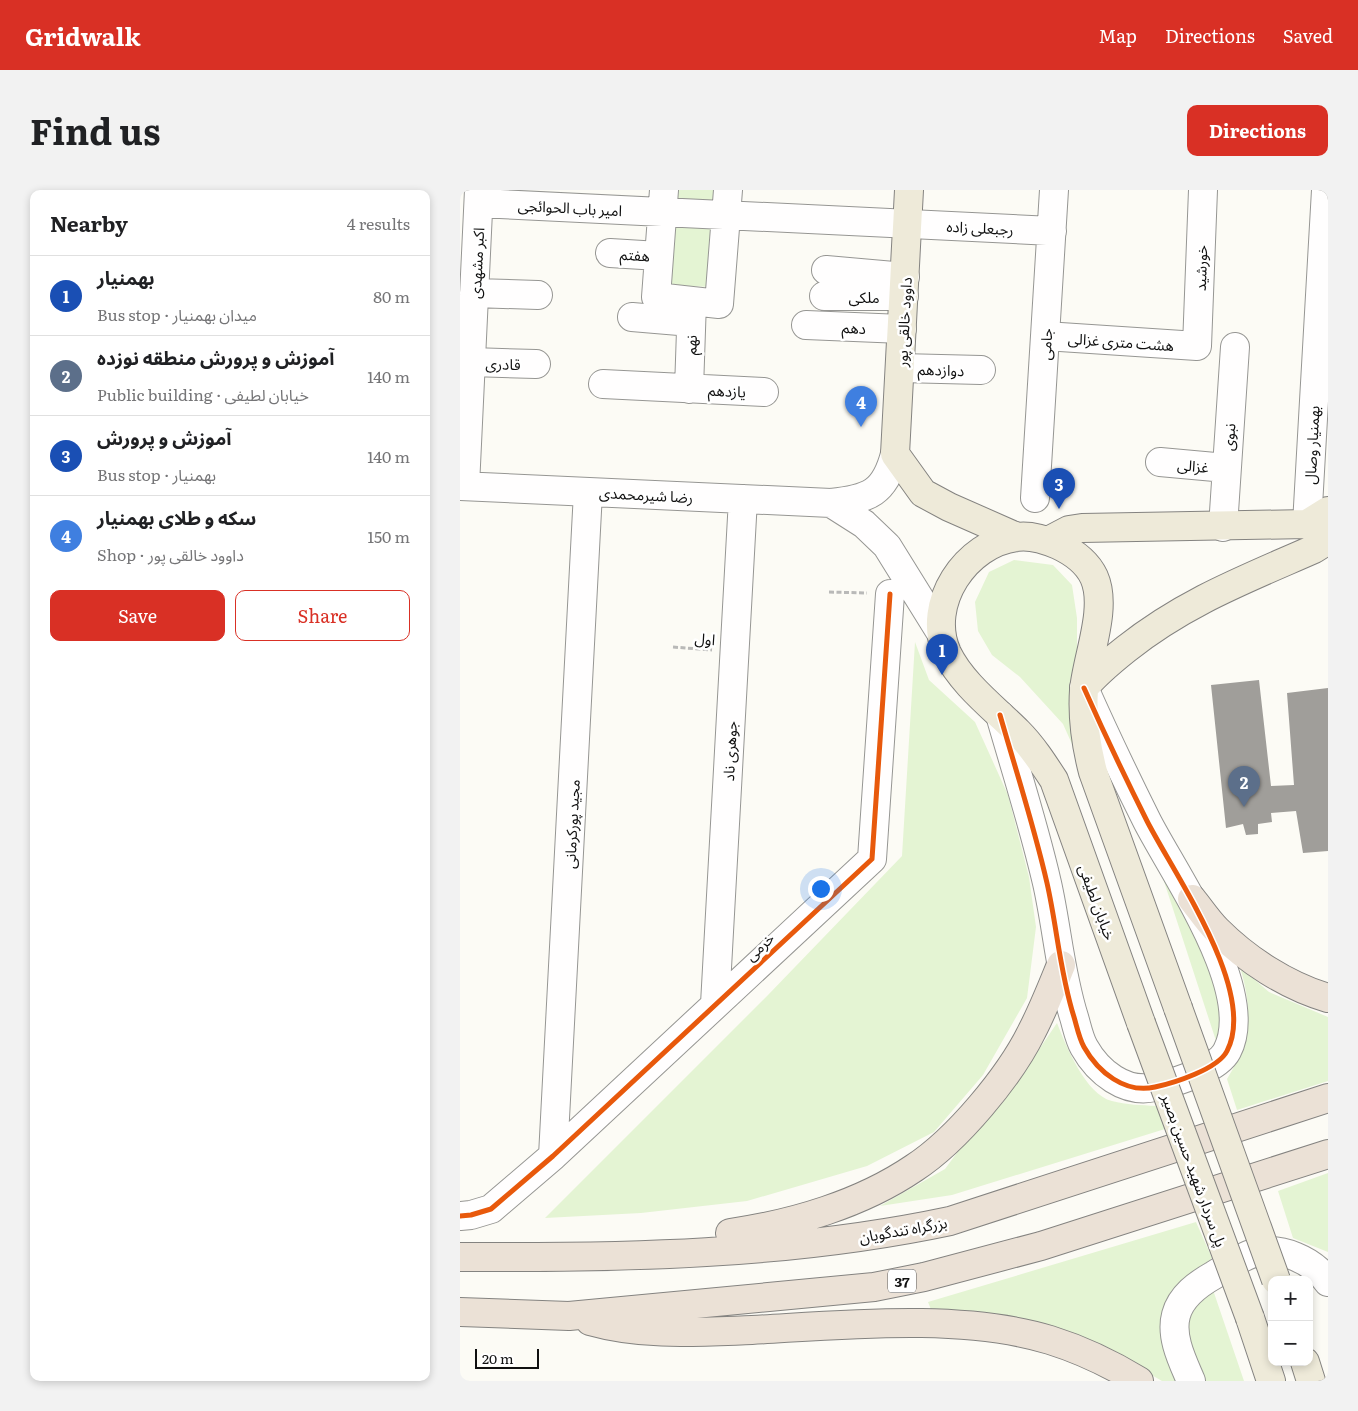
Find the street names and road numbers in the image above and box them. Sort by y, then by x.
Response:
street label: امیر باب الحوائجی [517,193,623,221]
street label: رجبعلی زاده [946,214,1014,240]
street label: اکبر مشهدی [463,227,489,299]
street label: هفتم [619,241,651,268]
street label: خورشید [1188,244,1212,292]
street label: داوود خالقی پور [889,276,917,369]
street label: ملکی [848,285,880,308]
street label: دهم [841,315,867,340]
street label: هشت متری غزالی [1067,326,1175,356]
street label: جامی [1033,327,1057,361]
street label: نهم [678,335,703,355]
street label: قادری [485,351,521,375]
street label: دوازدهم [917,357,965,382]
street label: یازدهم [707,378,747,403]
street label: بهمنیار وصال [1297,405,1325,485]
street label: نبوی [1216,422,1240,452]
street label: غزالی [1176,452,1210,478]
street label: رضا شیرمحمدی [598,480,694,508]
street label: اول [694,626,716,650]
street label: جوهری ناد [716,720,742,782]
street label: مجید پورکرمانی [557,779,585,869]
street label: خیابان لطیفی [1074,861,1122,943]
street label: خرمی [739,926,779,966]
street label: پل سردار شهید حسین بصیر [1156,1089,1233,1250]
street label: بزرگراه تندگویان [857,1210,949,1248]
road number: 37 [888,1270,916,1292]

